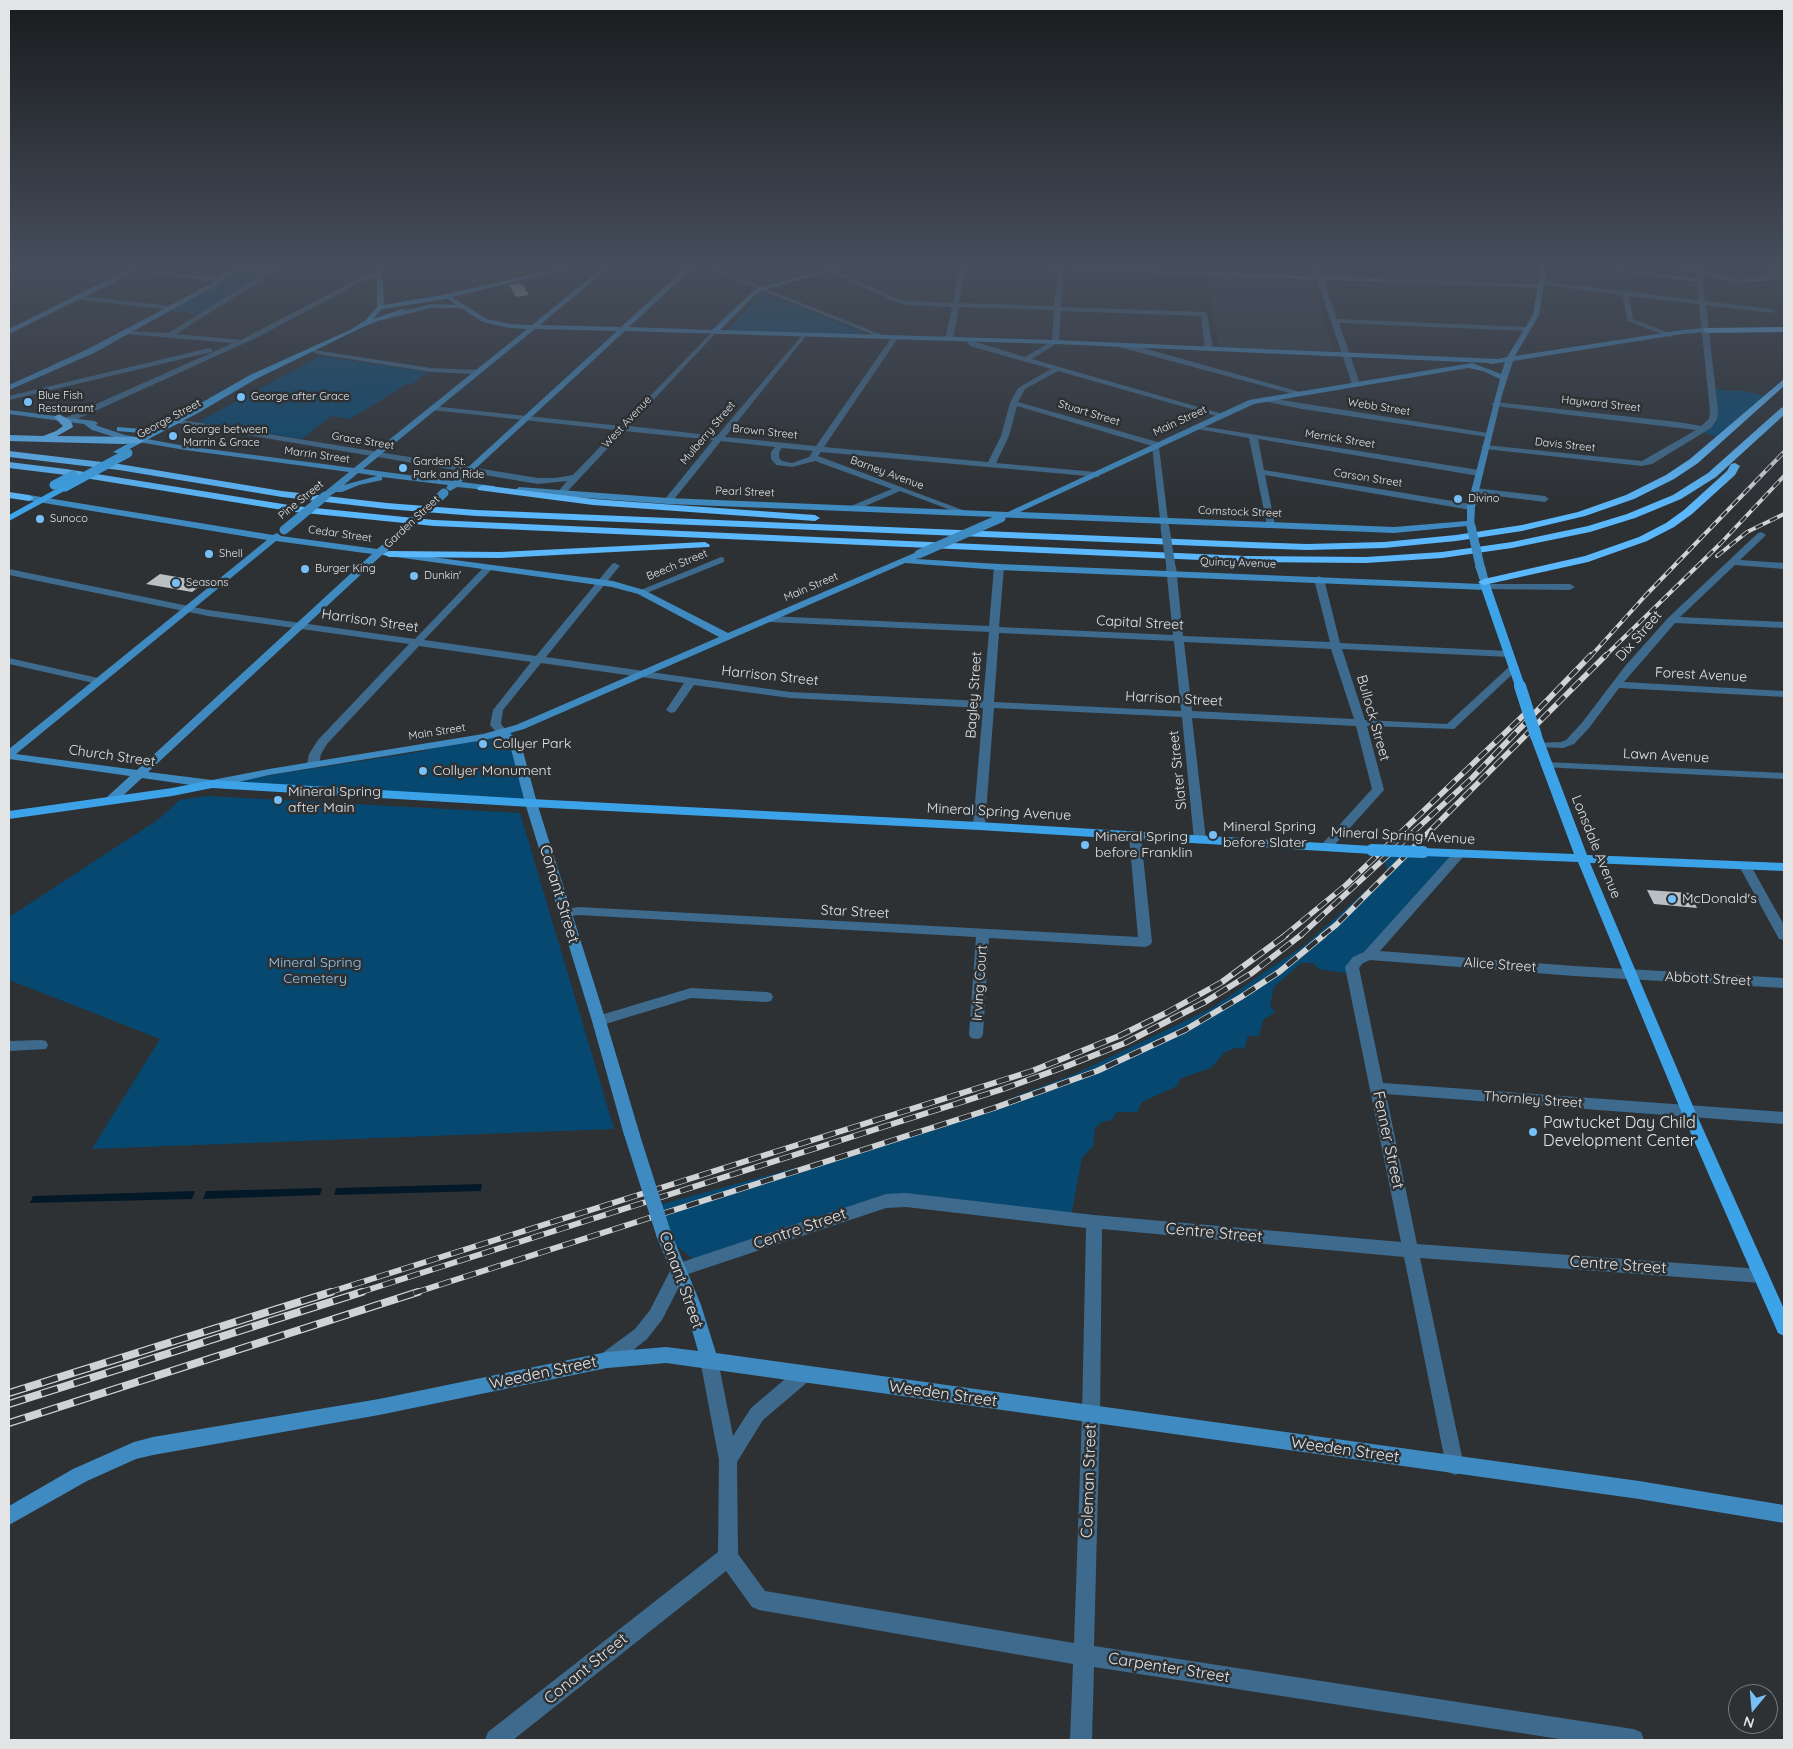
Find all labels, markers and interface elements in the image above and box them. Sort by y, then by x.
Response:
place label: Blue Fish Restaurant [38,389,94,415]
place label: George after Grace [251,390,350,404]
marker: George after Grace [235,391,247,403]
street label: West Avenue [600,393,654,451]
street label: Hayward Street [1561,393,1641,415]
marker: Blue Fish Restaurant [22,396,34,408]
street label: Webb Street [1347,396,1411,418]
street label: George Street [135,397,203,441]
street label: Stuart Street [1057,397,1121,429]
street label: Mulberry Street [678,399,738,467]
street label: Main Street [1151,403,1209,439]
street label: Brown Street [732,422,798,442]
place label: George between Marrin & Grace [183,423,268,449]
street label: Merrick Street [1304,427,1376,451]
marker: George between Marrin & Grace [167,430,179,442]
street label: Grace Street [331,430,395,452]
street label: Davis Street [1534,435,1596,455]
street label: Marrin Street [283,444,351,466]
street label: Barney Avenue [848,454,926,492]
place label: Garden St. Park and Ride [413,455,485,481]
marker: Garden St. Park and Ride [397,462,409,474]
street label: Carson Street [1333,466,1403,490]
street label: Pine Street [276,478,326,522]
street label: Pearl Street [715,484,775,500]
place label: Divino [1468,492,1499,506]
street label: Garden Street [382,493,442,551]
marker: Divino [1452,493,1464,505]
street label: Comstock Street [1198,504,1282,520]
place label: Sunoco [50,512,88,526]
marker: Sunoco [34,513,46,525]
street label: Cedar Street [307,523,373,545]
place label: Shell [219,547,243,561]
street label: Beech Street [645,547,709,583]
marker: Shell [203,548,215,560]
street label: Quincy Avenue [1200,555,1276,571]
place label: Burger King [315,562,376,576]
marker: Burger King [299,563,311,575]
place label: Dunkin' [424,569,461,583]
marker: Dunkin' [408,570,420,582]
street label: Main Street [782,570,840,604]
place label: Seasons [186,576,228,590]
marker: Seasons [170,577,182,589]
street label: Harrison Street [321,606,419,636]
street label: Dix Street [1612,607,1666,665]
street label: Capital Street [1096,612,1184,634]
street label: Bagley Street [963,651,985,739]
street label: Harrison Street [721,663,819,689]
street label: Forest Avenue [1655,664,1747,686]
street label: Bullock Street [1353,673,1393,763]
street label: Harrison Street [1125,688,1223,710]
street label: Main Street [408,721,466,743]
street label: Slater Street [1165,730,1191,810]
place label: Collyer Park [493,736,571,752]
marker: Collyer Park [477,738,489,750]
street label: Church Street [68,742,156,770]
street label: Lawn Avenue [1623,745,1709,767]
place label: Collyer Monument [433,763,551,779]
marker: Collyer Monument [417,765,429,777]
place label: Mineral Spring after Main [288,784,381,816]
street label: Lonsdale Avenue [1568,793,1624,901]
marker: Mineral Spring after Main [272,794,284,806]
street label: Mineral Spring Avenue [926,800,1072,824]
place label: Mineral Spring before Slater [1223,819,1316,852]
street label: Mineral Spring Avenue [1330,824,1476,848]
place label: Mineral Spring before Franklin [1095,829,1193,862]
marker: Mineral Spring before Slater [1207,829,1219,841]
marker: Mineral Spring before Franklin [1079,839,1091,851]
street label: Conant Street [535,843,583,945]
place label: McDonald's [1682,891,1757,907]
marker: McDonald's [1666,893,1678,905]
street label: Star Street [820,902,890,922]
street label: Irving Court [969,944,991,1022]
street label: Alice Street [1463,954,1537,976]
park label: Mineral Spring Cemetery [269,955,361,988]
street label: Abbott Street [1665,968,1751,990]
street label: Thornley Street [1483,1088,1583,1112]
street label: Fenner Street [1368,1089,1408,1191]
place label: Pawtucket Day Child Development Center [1543,1113,1696,1151]
marker: Pawtucket Day Child Development Center [1527,1126,1539,1138]
street label: Centre Street [751,1204,849,1254]
street label: Centre Street [1165,1219,1263,1247]
street label: Conant Street [655,1229,707,1331]
street label: Centre Street [1569,1252,1667,1278]
street label: Weeden Street [488,1352,598,1394]
street label: Weeden Street [888,1377,998,1411]
street label: Coleman Street [1077,1424,1101,1538]
street label: Weeden Street [1290,1433,1400,1467]
street label: Conant Street [540,1629,632,1709]
street label: Carpenter Street [1107,1649,1231,1687]
north arrow [1728,1684,1778,1734]
text: N [1741,1712,1756,1733]

